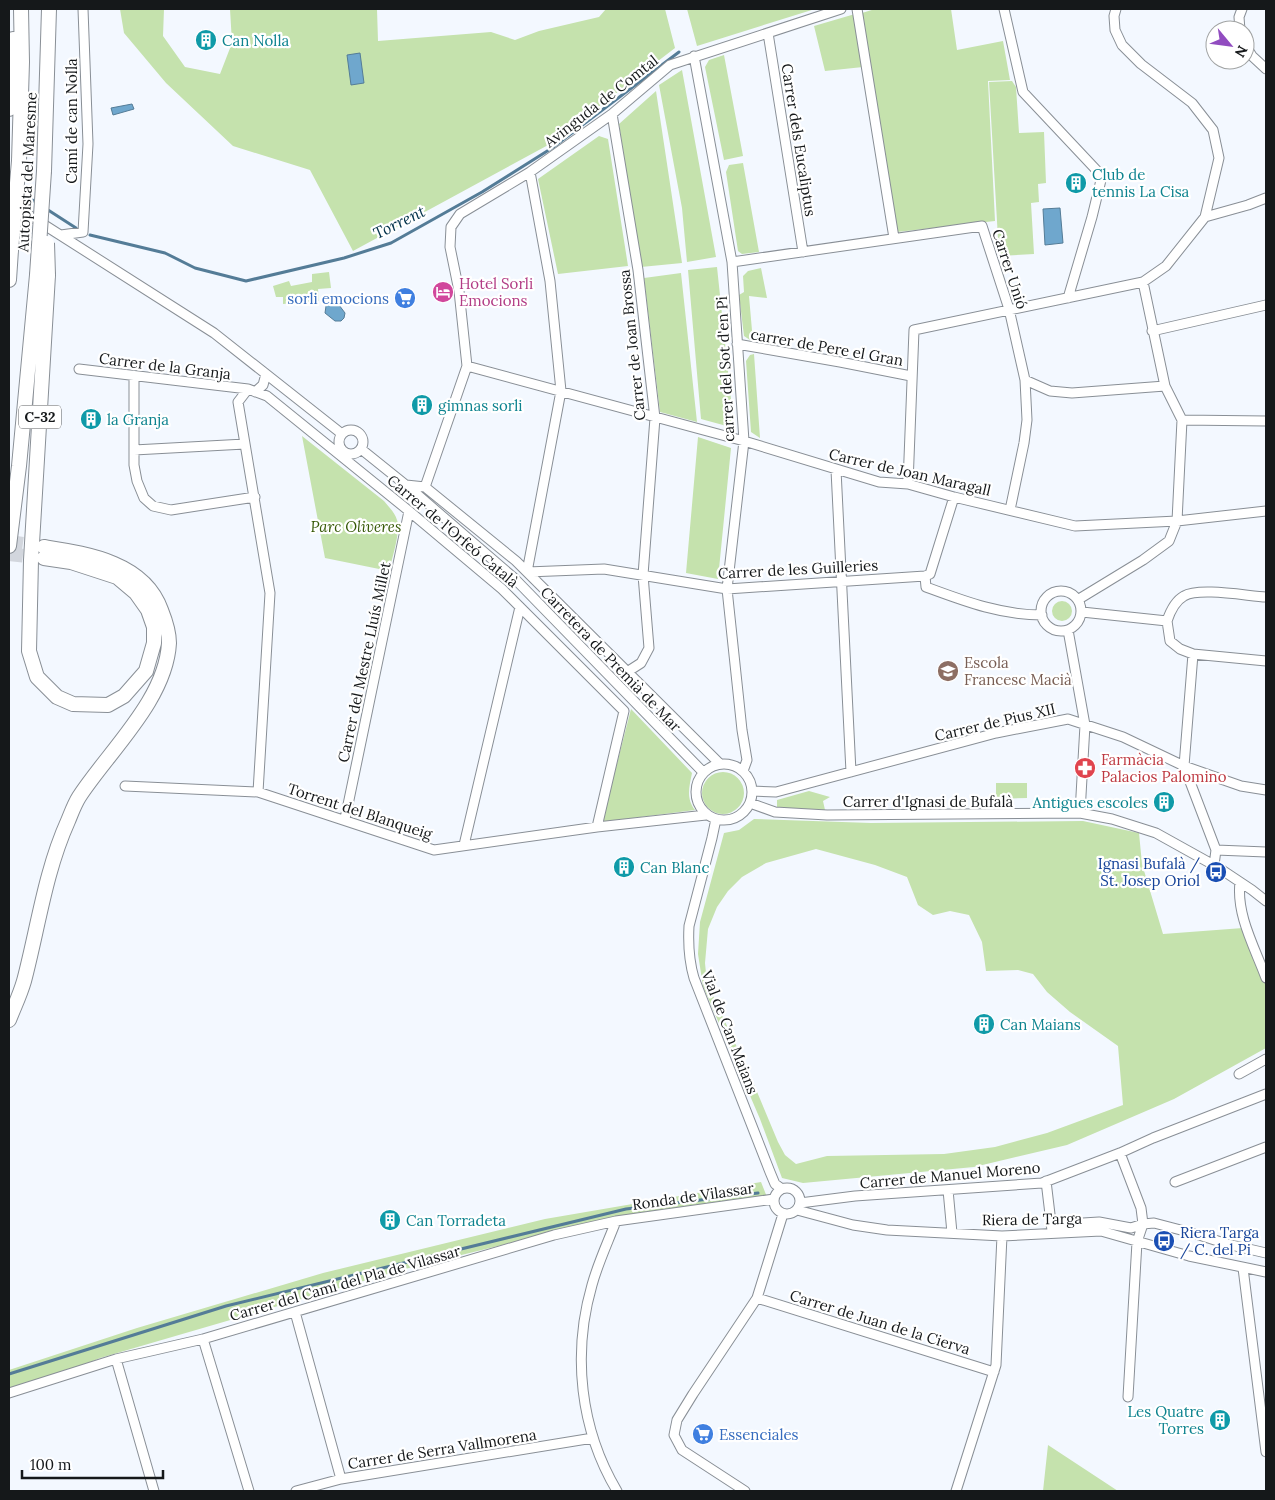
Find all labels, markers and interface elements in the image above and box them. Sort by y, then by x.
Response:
north arrow [1205,20,1255,70]
building icon: Can Nolla [194,28,218,52]
place label: Can Nolla [222,31,289,50]
text: N [1231,42,1252,61]
street label: Avinguda de Comtal [540,51,662,152]
street label: Camí de can Nolla [62,58,81,184]
street label: Carrer dels Eucaliptus [778,62,820,218]
street label: Autopista del Maresme [13,92,41,253]
place label: Club de tennis La Cisa [1092,165,1190,201]
building icon: Club de tennis La Cisa [1064,171,1088,195]
water label: Torrent [370,201,428,243]
street label: Carrer Unió [988,227,1032,312]
street label: Carrer de Joan Brossa [615,268,649,421]
place label: Hotel Sorli Emocions [459,274,533,310]
hotel icon: Hotel Sorli Emocions [431,280,455,304]
supermarket icon: sorli emocions [393,286,417,310]
place label: sorli emocions [287,289,389,308]
street label: carrer del Sot d'en Pi [712,296,738,442]
street label: carrer de Pere el Gran [749,324,905,370]
street label: Carrer de la Granja [98,348,232,384]
building icon: gimnas sorli [410,393,434,417]
place label: gimnas sorli [438,396,522,415]
road number: C-32 [19,406,61,428]
building icon: la Granja [79,407,103,431]
place label: la Granja [107,410,169,429]
street label: Carrer de Joan Maragall [827,444,993,500]
street label: Carrer de l'Orfeó Català [383,471,523,592]
park label: Parc Oliveres [311,517,401,536]
street label: Carrer de les Guilleries [717,555,879,583]
street label: Carrer del Mestre Lluís Millet [333,560,395,764]
street label: Carretera de Premià de Mar [537,583,686,736]
place label: Escola Francesc Macià [964,653,1072,689]
school or university icon: Escola Francesc Macià [936,659,960,683]
street label: Carrer de Pius XII [933,699,1057,745]
place label: Farmàcia Palacios Palomino [1101,750,1227,786]
pharmacy icon: Farmàcia Palacios Palomino [1073,756,1097,780]
street label: Torrent del Blanqueig [285,779,435,844]
building icon: Antigues escoles [1152,790,1176,814]
street label: Carrer d'Ignasi de Bufalà [843,792,1014,811]
place label: Antigues escoles [1031,793,1148,812]
place label: Ignasi Bufalà / St. Josep Oriol [1098,854,1201,890]
building icon: Can Blanc [612,855,636,879]
place label: Can Blanc [640,858,709,877]
bus stop icon: Ignasi Bufalà / St. Josep Oriol [1204,860,1228,884]
street label: Vial de Can Maians [697,966,762,1097]
building icon: Can Maians [972,1012,996,1036]
place label: Can Maians [1000,1015,1081,1034]
street label: Carrer de Manuel Moreno [859,1158,1041,1192]
street label: Ronda de Vilassar [631,1178,756,1214]
building icon: Can Torradeta [378,1208,402,1232]
street label: Riera de Targa [982,1209,1083,1229]
place label: Can Torradeta [406,1211,506,1230]
place label: Riera Targa / C. del Pi [1180,1223,1260,1260]
bus stop icon: Riera Targa / C. del Pi [1152,1229,1176,1253]
street label: Carrer del Camí del Pla de Vilassar [227,1241,463,1325]
street label: Carrer de Juan de la Cierva [788,1286,973,1359]
place label: Les Quatre Torres [1127,1402,1204,1438]
building icon: Les Quatre Torres [1208,1408,1232,1432]
supermarket icon: Essenciales [691,1422,715,1446]
street label: Carrer de Serra Vallmorena [346,1425,538,1473]
place label: Essenciales [719,1425,799,1444]
scale bar [22,1448,164,1480]
text: 100 m [30,1455,71,1474]

